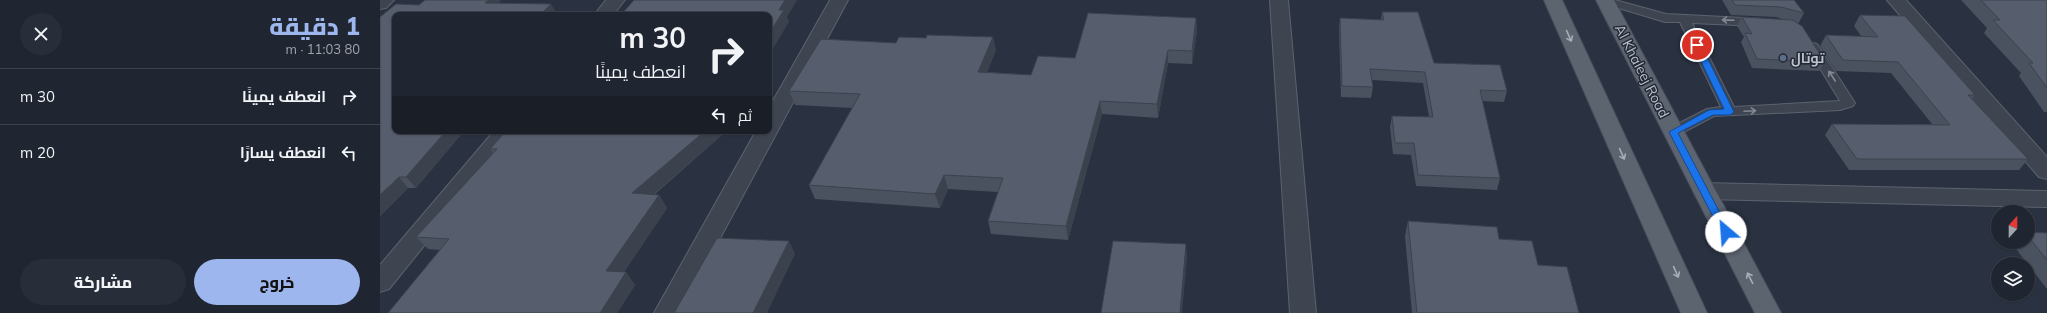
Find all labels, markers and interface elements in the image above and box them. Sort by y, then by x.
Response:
text: 1 دقيقة [269,11,360,41]
button: close [20,13,62,55]
one-way arrow [1722,17,1735,24]
text: 30 m [620,20,686,55]
street label: Al Khaleej Road [1611,21,1673,121]
icon: right [700,28,752,80]
pin [1680,28,1714,62]
one-way arrow [1566,29,1573,41]
icon: arrive [1686,34,1708,56]
text: 80 m · 11:03 [286,41,360,57]
place label: توتال [1791,49,1825,67]
marker: توتال [1778,53,1788,63]
text: انعطف يمينًا [595,60,686,83]
one-way arrow [1828,71,1836,82]
icon: right [338,86,360,108]
text: 30 m [20,87,55,106]
text: انعطف يمينًا [242,87,326,106]
icon: left [708,104,730,126]
text: ثم [738,106,752,125]
one-way arrow [1743,107,1756,114]
icon: left [338,142,360,164]
text: 20 m [20,143,55,162]
text: انعطف يسارًا [240,143,326,162]
one-way arrow [1619,148,1626,160]
north arrow [1991,205,2035,249]
map controls [1991,205,2035,301]
position arrow [1705,211,1747,253]
button: layers [1991,257,2035,301]
button: مشاركة [20,259,186,305]
button: خروج [194,259,360,305]
one-way arrow [1673,266,1680,278]
one-way arrow [1745,273,1753,285]

